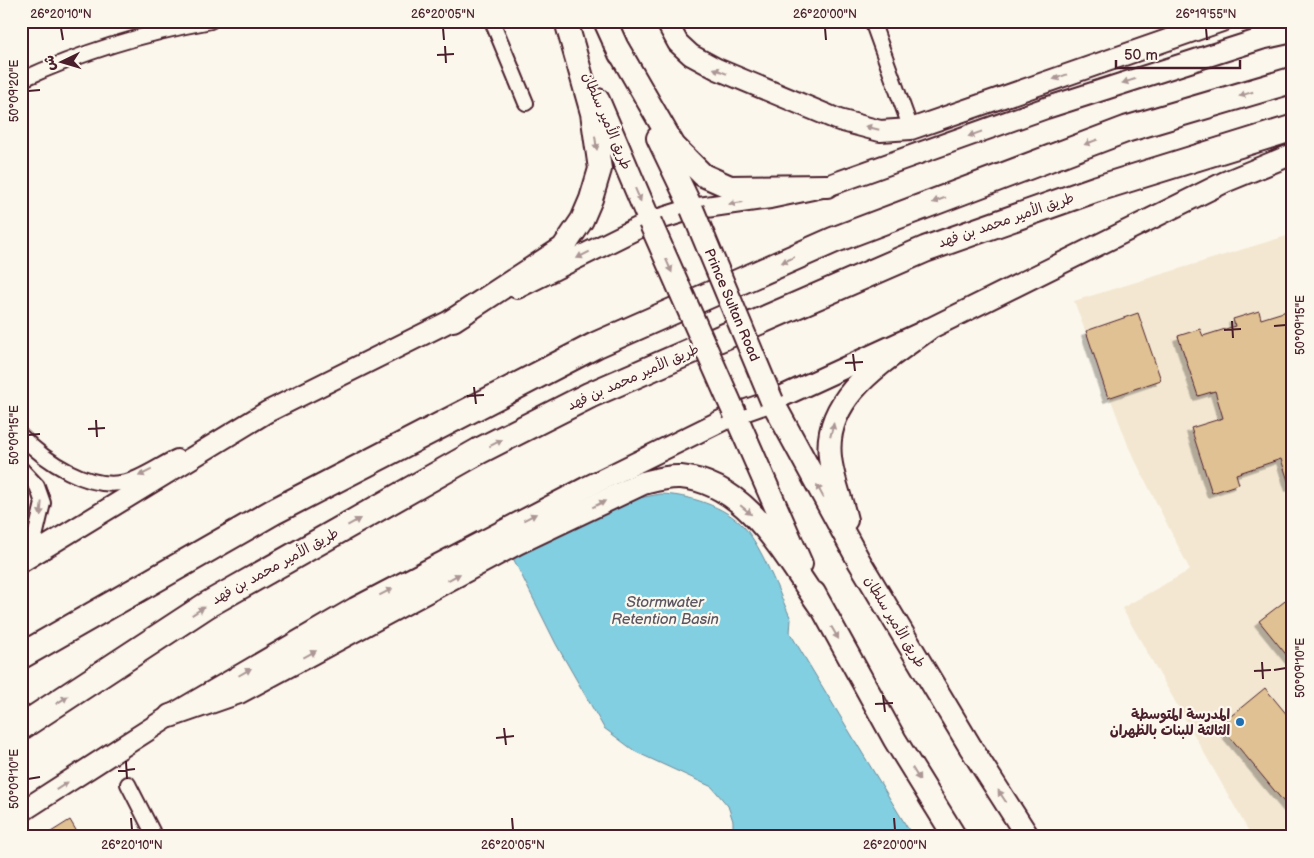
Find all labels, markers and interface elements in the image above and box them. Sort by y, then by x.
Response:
text: 26°20'10"N [30,7,92,22]
text: 26°20'05"N [411,7,475,22]
text: 26°20'00"N [793,7,857,22]
text: 26°19'55"N [1175,7,1237,22]
north arrow [38,38,88,88]
scale bar [1116,38,1240,70]
text: 50 m [1124,46,1158,65]
text: ش [40,55,59,72]
text: 50°09'20"E [7,60,22,122]
one-way arrow [713,66,727,74]
street label: طريق الأمير سلطان [579,69,636,172]
one-way arrow [1052,73,1067,81]
one-way arrow [1121,78,1136,86]
one-way arrow [1238,90,1253,98]
one-way arrow [864,124,879,132]
one-way arrow [967,130,982,138]
one-way arrow [593,136,601,152]
one-way arrow [1084,139,1098,147]
one-way arrow [635,188,643,202]
street label: طريق الأمير محمد بن فهد [935,188,1076,251]
one-way arrow [931,196,946,204]
one-way arrow [727,199,743,207]
street label: Prince Sultan Road [701,246,763,364]
one-way arrow [576,251,590,259]
one-way arrow [781,256,795,264]
one-way arrow [666,259,674,273]
text: 50°09'15"E [1293,295,1308,355]
street label: طريق الأمير محمد بن فهد [564,339,702,414]
text: 50°09'15"E [7,405,22,465]
one-way arrow [828,422,836,437]
one-way arrow [489,439,503,447]
one-way arrow [138,469,153,477]
one-way arrow [816,484,825,497]
one-way arrow [592,500,606,508]
one-way arrow [37,502,45,518]
one-way arrow [740,504,753,515]
one-way arrow [523,513,537,521]
one-way arrow [347,517,361,526]
street label: طريق الأمير محمد بن فهد [208,523,342,608]
street label: طريق الأمير سلطان [861,572,930,671]
one-way arrow [447,573,460,582]
one-way arrow [379,588,393,596]
water label: Stormwater Retention Basin [611,593,719,629]
one-way arrow [191,606,204,615]
one-way arrow [831,627,840,640]
text: 50°09'10"E [1293,638,1308,698]
one-way arrow [303,650,318,658]
one-way arrow [238,668,251,677]
one-way arrow [55,695,68,705]
place label: المدرسة المتوسطة الثالثة للبنات بالظهران [1110,706,1230,739]
marker: المدرسة المتوسطة الثالثة للبنات بالظهران [1234,716,1246,728]
text: 50°09'10"E [7,749,22,809]
one-way arrow [912,768,921,781]
one-way arrow [55,781,69,790]
one-way arrow [997,789,1006,802]
text: 26°20'10"N [101,838,163,853]
text: 26°20'05"N [481,838,545,853]
text: 26°20'00"N [863,838,927,853]

